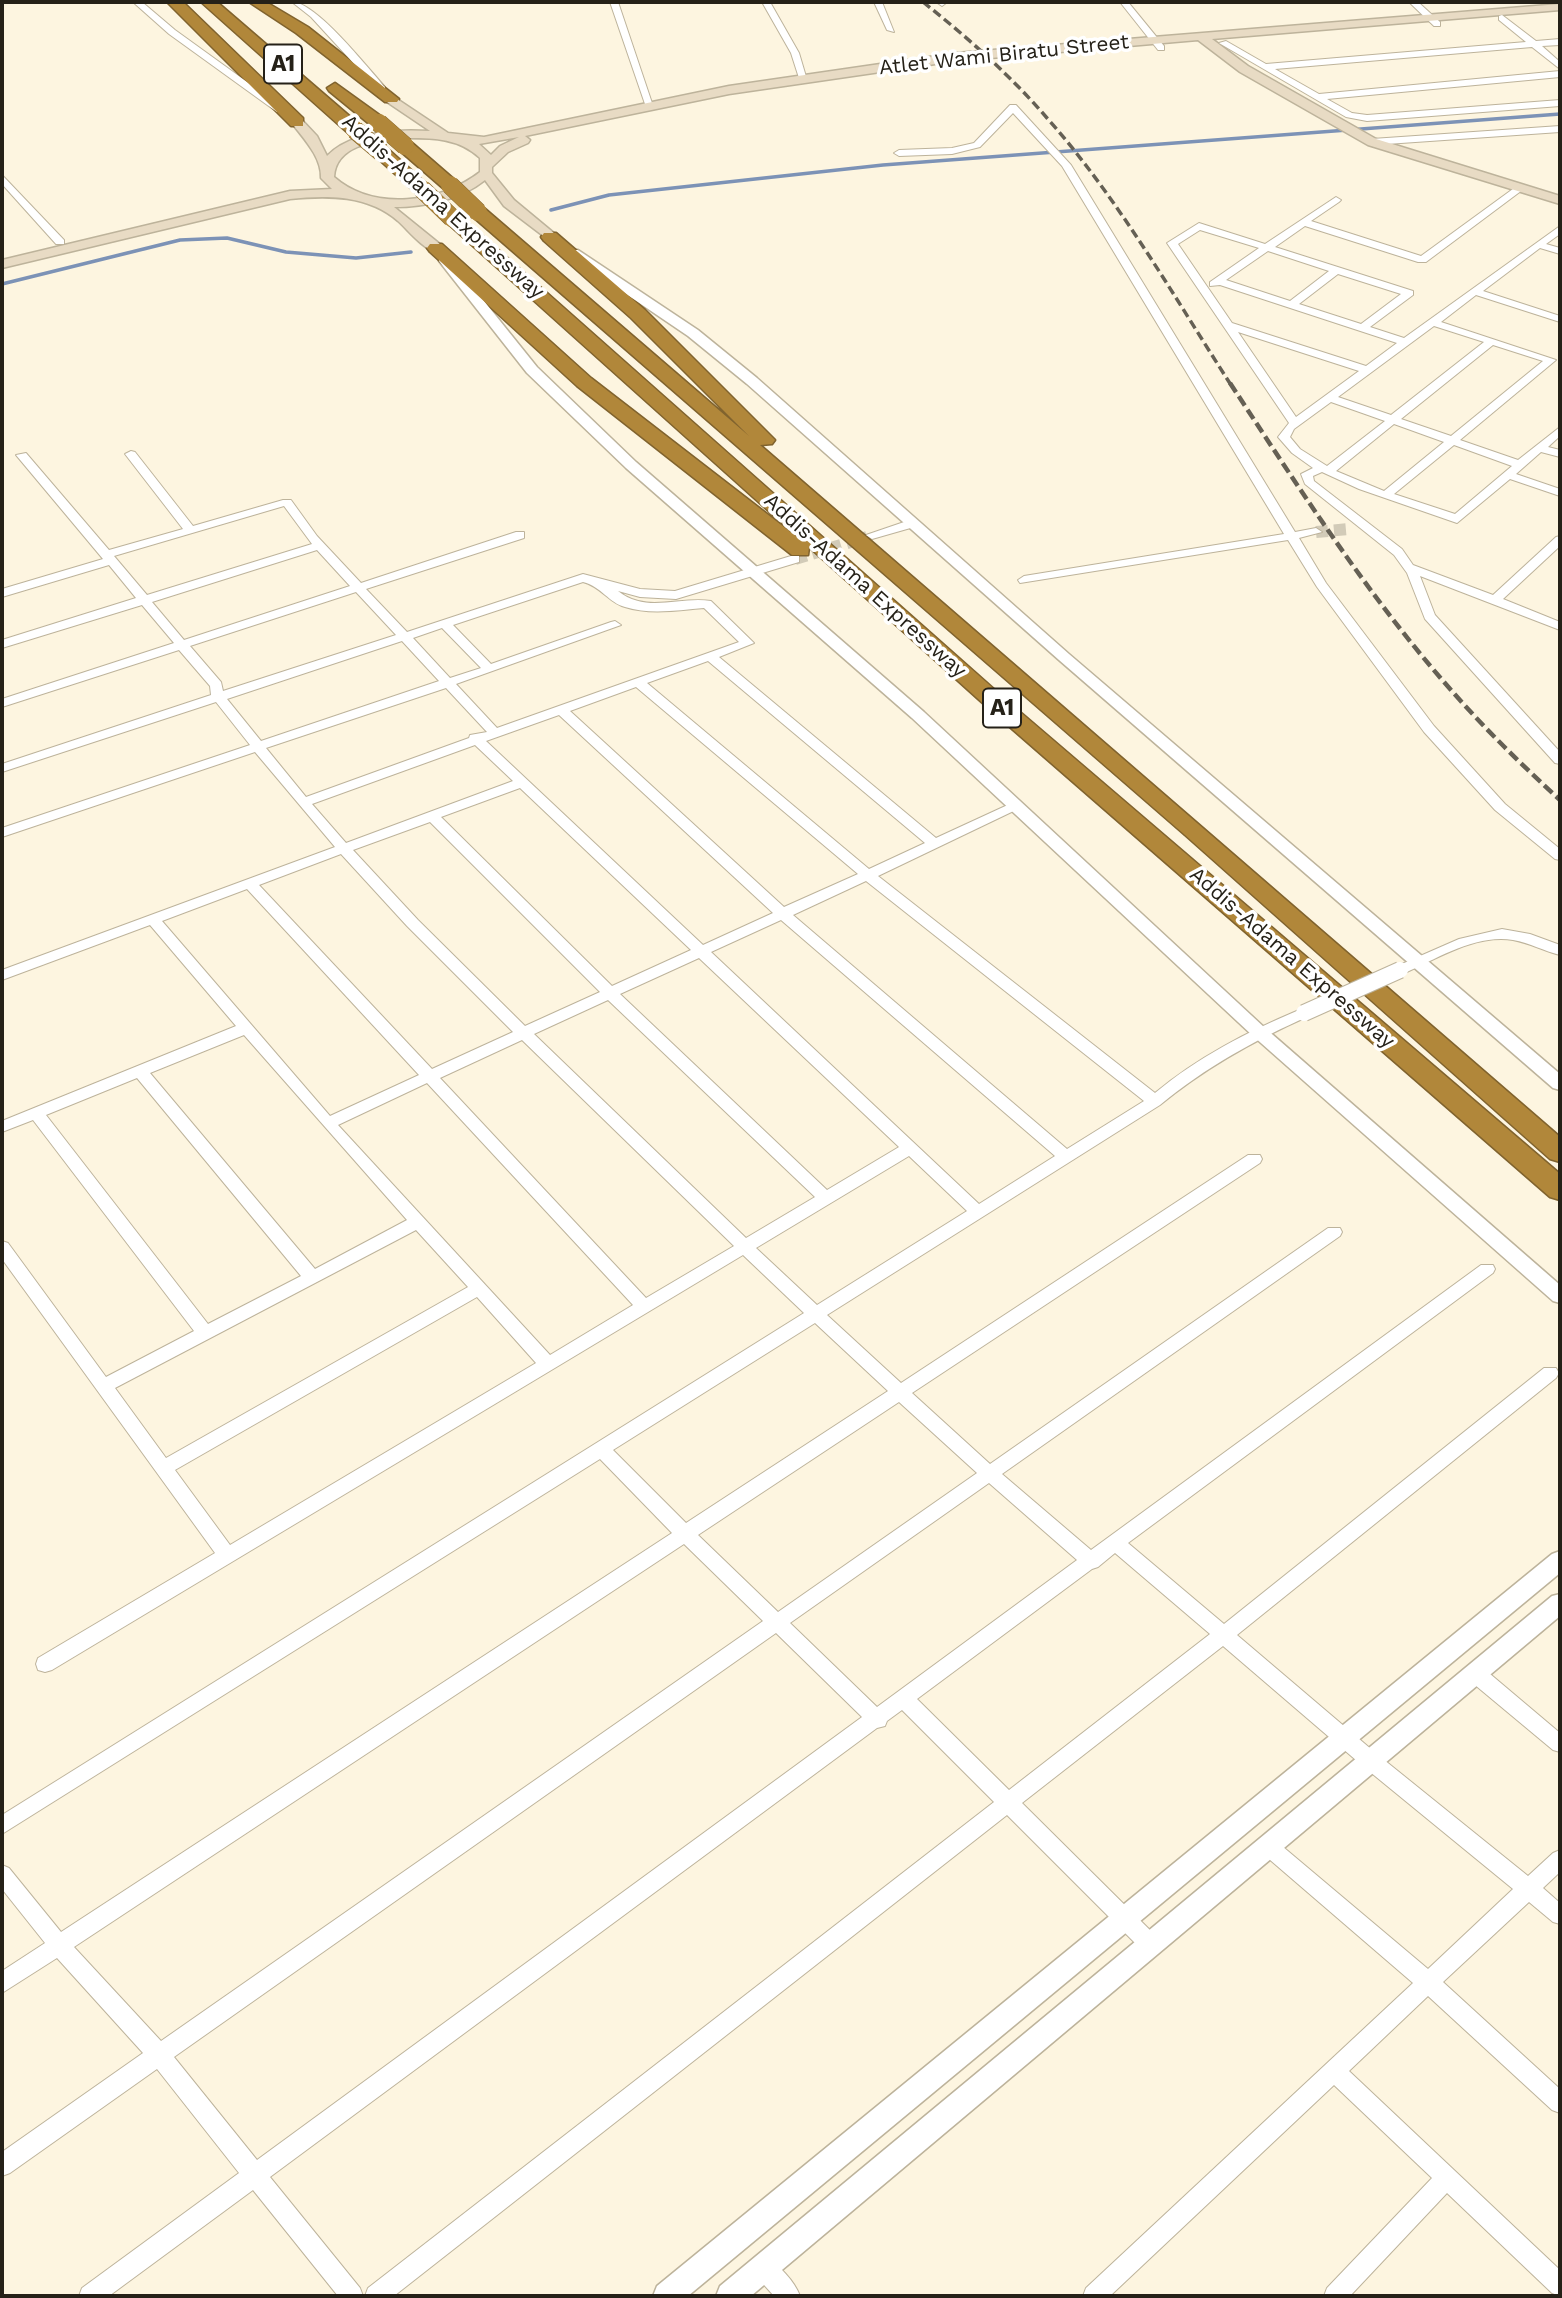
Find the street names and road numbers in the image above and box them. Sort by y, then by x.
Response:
street label: Atlet Wami Biratu Street [878,29,1130,81]
road number: A1 [264,44,302,83]
street label: Addis-Adama Expressway [337,109,549,305]
street label: Addis-Adama Expressway [759,488,971,684]
road number: A1 [983,688,1021,728]
street label: Addis-Adama Expressway [1184,862,1400,1054]

